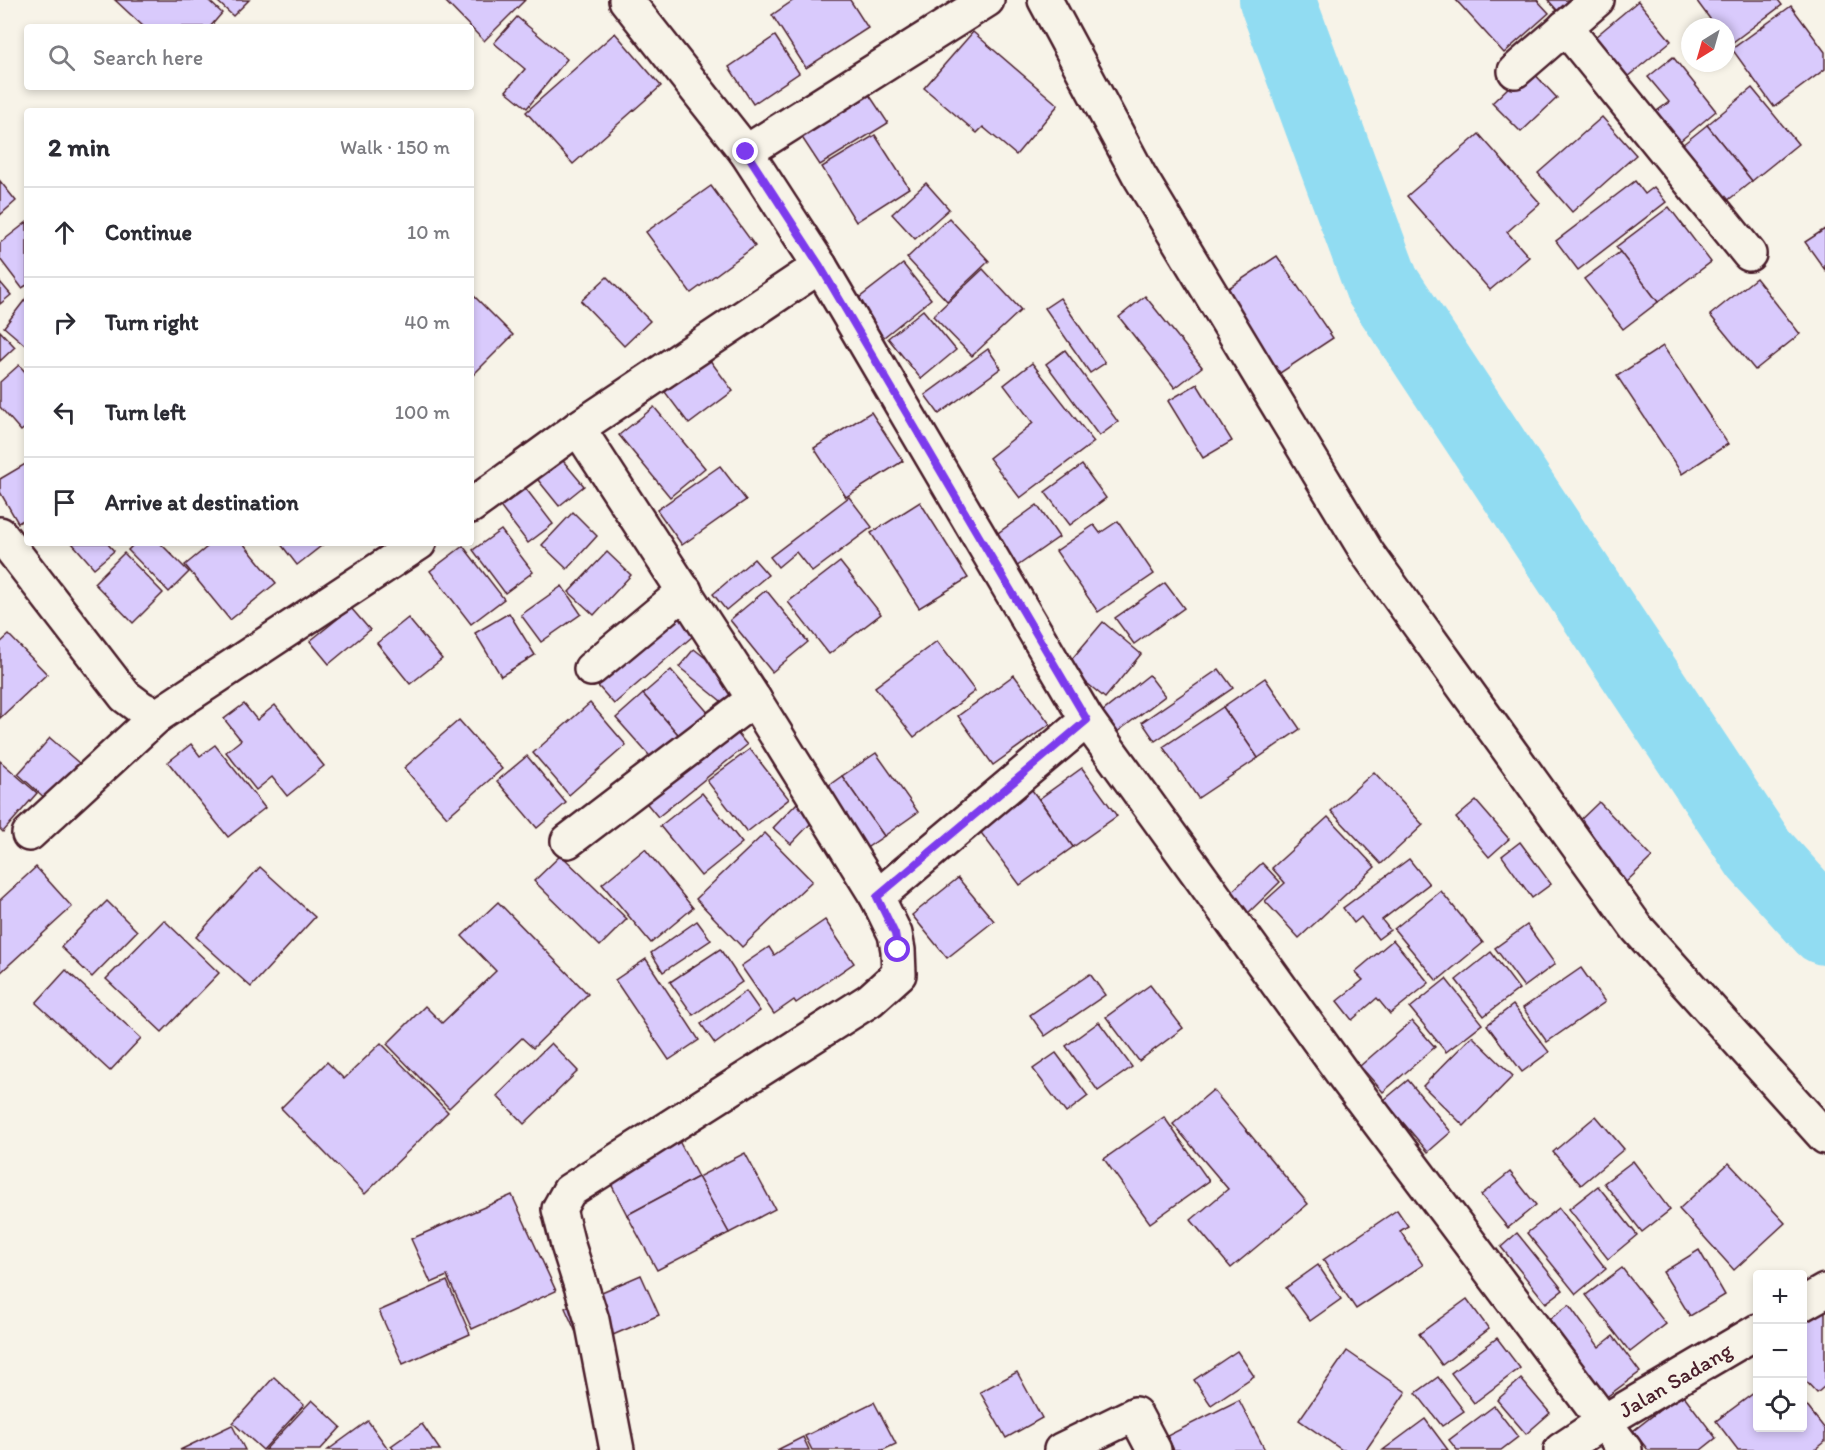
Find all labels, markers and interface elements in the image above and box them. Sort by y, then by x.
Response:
north arrow [1681,18,1735,72]
search box [24,24,474,90]
icon: search [45,41,78,74]
text: Search here [93,44,203,71]
text: 2 min [48,131,110,163]
text: Walk · 150 m [340,135,450,159]
route end [732,138,758,164]
icon: ahead [48,216,81,249]
text: Continue [105,219,192,246]
text: 10 m [407,220,450,244]
icon: right [48,306,81,339]
text: Turn right [105,309,199,336]
text: 40 m [404,310,450,334]
icon: left [48,396,81,429]
text: Turn left [105,399,186,426]
text: 100 m [395,400,450,424]
icon: arrive [48,486,81,519]
text: Arrive at destination [105,489,299,516]
route start [884,936,910,962]
map controls [1753,1270,1807,1432]
button: + [1753,1270,1807,1324]
button: − [1753,1324,1807,1378]
street label: Jalan Sadang [1614,1336,1737,1424]
button: locate [1753,1378,1807,1432]

